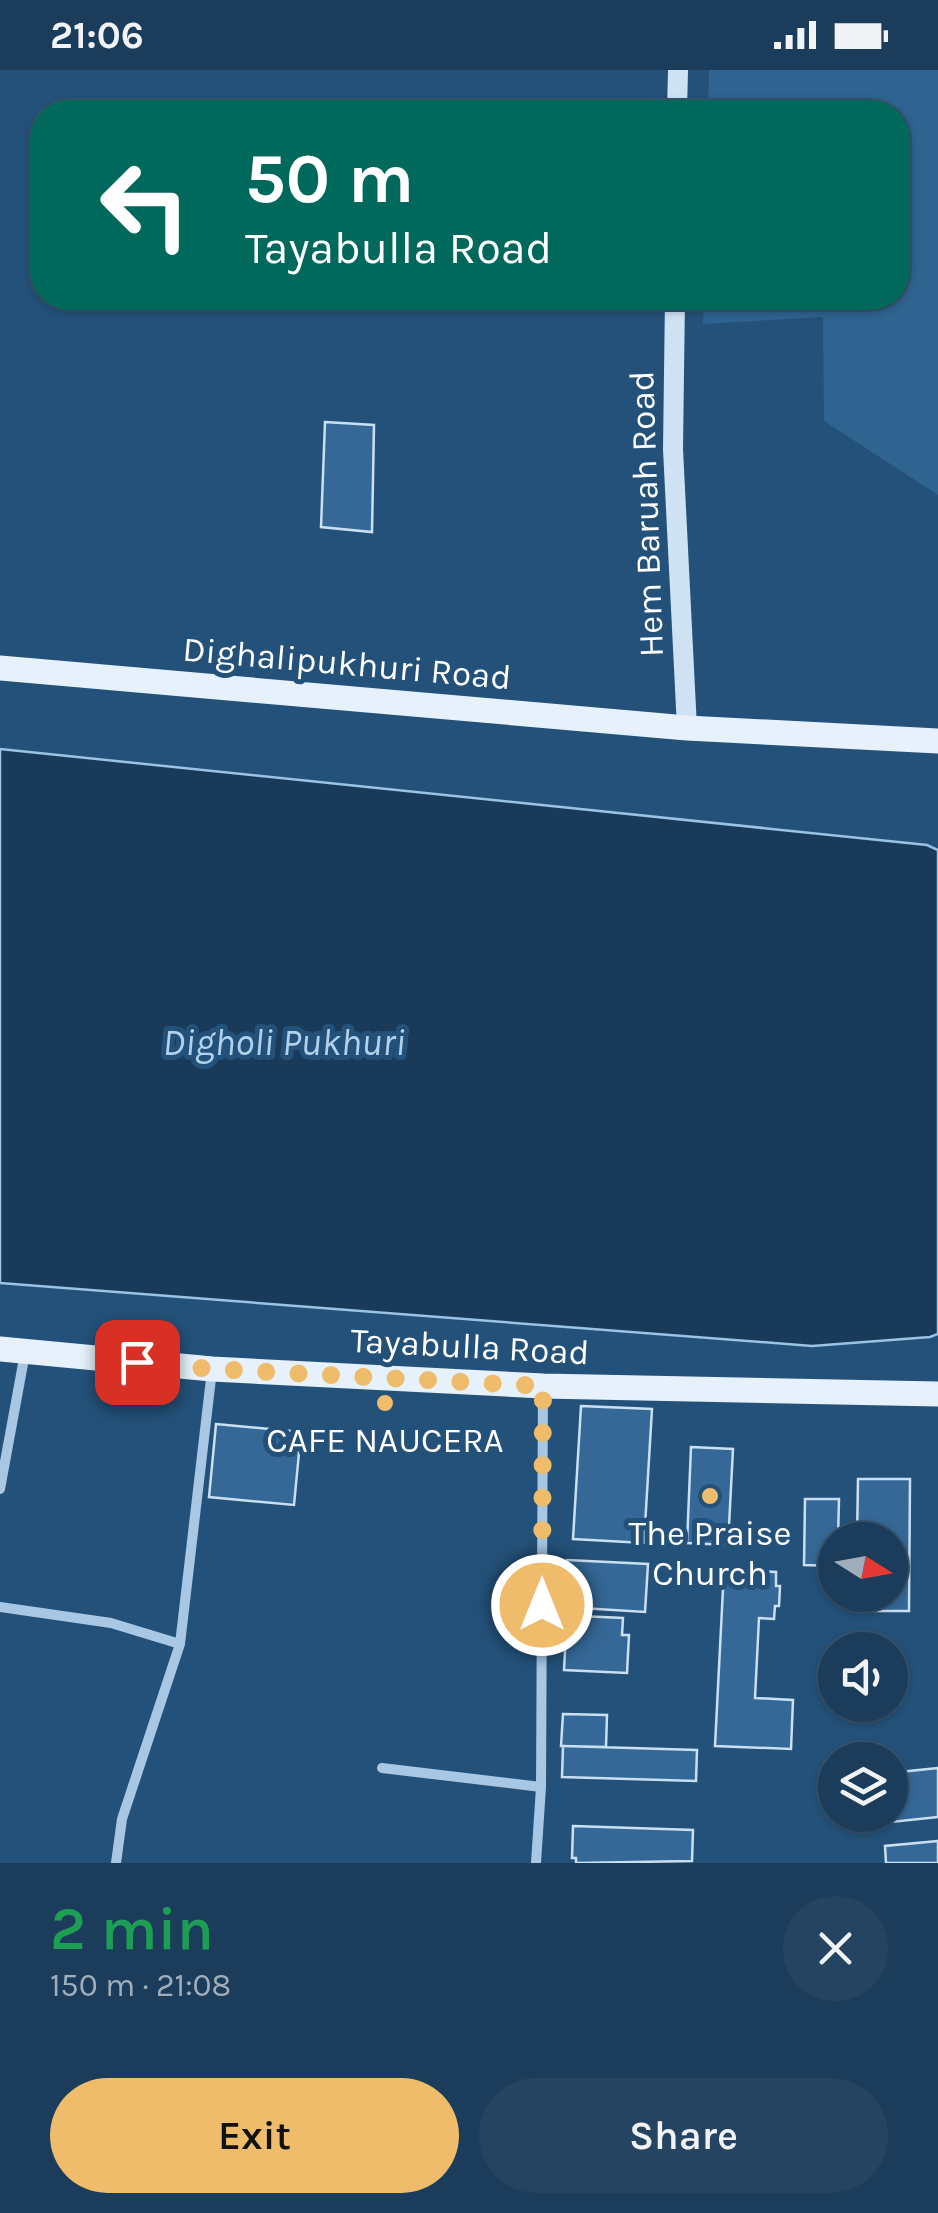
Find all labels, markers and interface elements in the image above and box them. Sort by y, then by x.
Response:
text: 21:06 [50,13,144,58]
text: 50 m [245,138,414,220]
icon: left [80,140,210,270]
text: Tayabulla Road [245,222,552,274]
street label: Hem Baruah Road [621,370,672,658]
street label: Dighalipukhuri Road [181,629,513,698]
water label: Digholi Pukhuri [162,1020,406,1065]
pin [95,1320,180,1405]
street label: Tayabulla Road [350,1320,590,1373]
icon: arrive [110,1335,165,1390]
marker: CAFE NAUCERA [374,1392,396,1414]
place label: CAFE NAUCERA [266,1420,504,1461]
marker: The Praise Church [699,1485,721,1507]
place label: The Praise Church [628,1513,792,1594]
north arrow [818,1522,908,1612]
map controls [818,1522,908,1832]
position arrow [490,1553,594,1657]
button: sound [818,1632,908,1722]
button: layers [818,1742,908,1832]
text: 2 min [50,1894,214,1964]
button: close [783,1896,888,2001]
text: 150 m · 21:08 [50,1967,231,2004]
button: Exit [50,2078,459,2193]
button: Share [479,2078,888,2193]

